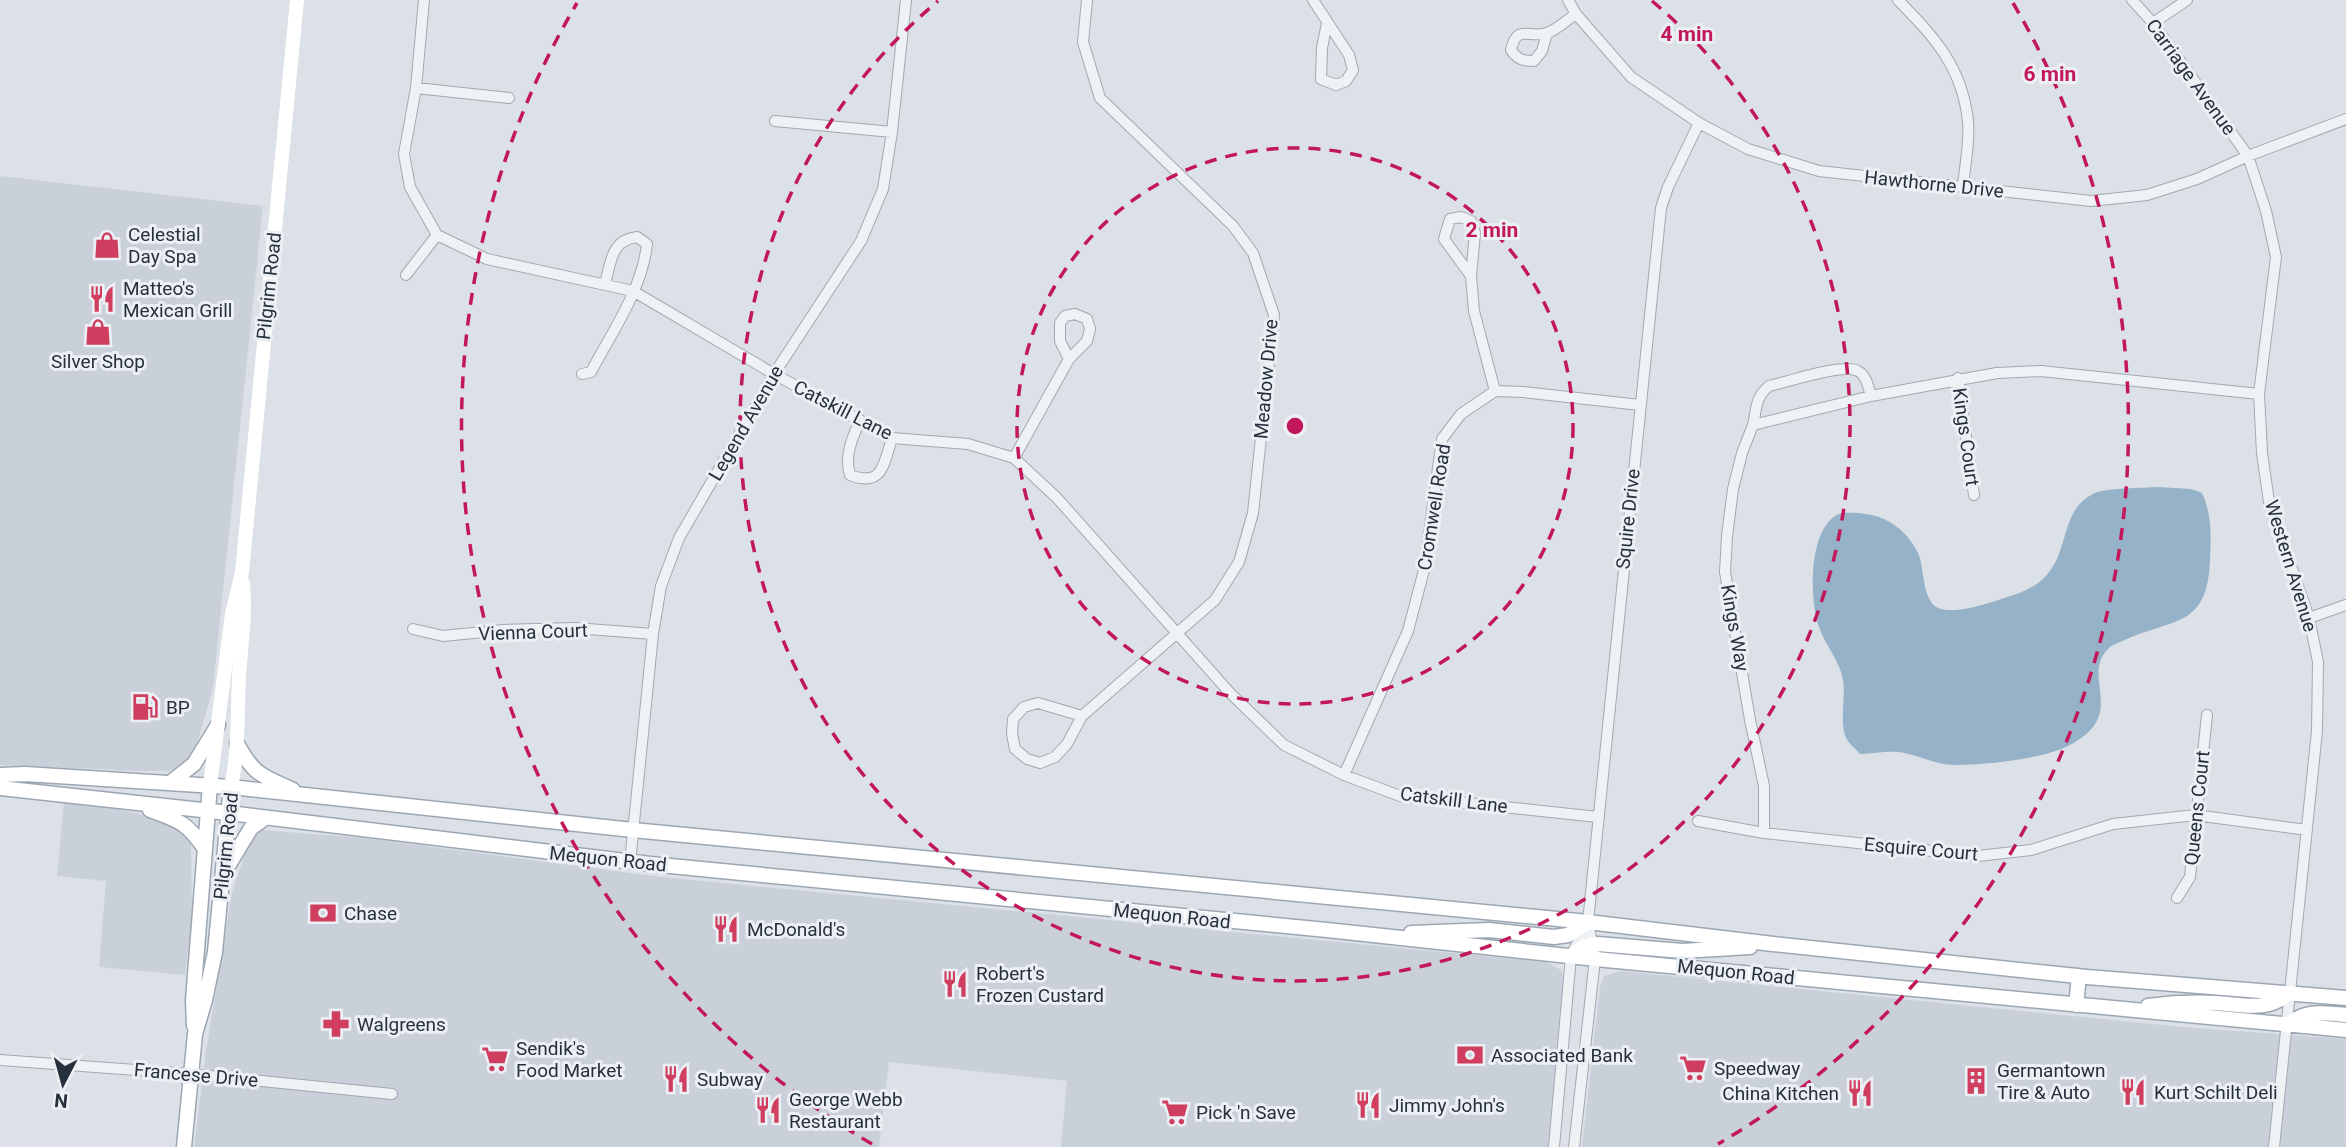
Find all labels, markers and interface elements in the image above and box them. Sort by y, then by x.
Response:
street label: Carriage Avenue [2141,14,2241,140]
text: 4 min [1661,22,1713,46]
text: 6 min [2024,62,2076,86]
street label: Hawthorne Drive [1863,165,2005,203]
text: 2 min [1466,218,1518,242]
place label: Celestial Day Spa [128,223,201,268]
shop icon: Celestial Day Spa [92,230,122,260]
street label: Pilgrim Road [252,231,286,341]
place label: Matteo's Mexican Grill [123,277,232,322]
restaurant icon: Matteo's Mexican Grill [87,284,117,314]
shop icon: Silver Shop [83,317,113,347]
street label: Meadow Drive [1249,318,1283,440]
place label: Silver Shop [51,350,145,373]
street label: Legend Avenue [704,361,788,485]
street label: Catskill Lane [790,375,896,445]
street label: Kings Court [1948,386,1984,488]
centre of rings [1283,414,1307,438]
street label: Cromwell Road [1413,442,1455,572]
street label: Squire Drive [1611,468,1645,570]
street label: Western Avenue [2260,497,2322,635]
street label: Kings Way [1716,583,1754,673]
street label: Vienna Court [478,619,588,645]
fuel station icon: BP [130,692,160,722]
place label: BP [166,696,190,719]
street label: Queens Court [2180,749,2214,867]
street label: Catskill Lane [1399,782,1509,818]
street label: Pilgrim Road [209,791,243,901]
street label: Esquire Court [1863,833,1979,865]
street label: Mequon Road [548,841,668,877]
bank icon: Chase [308,898,338,928]
street label: Mequon Road [1112,898,1232,934]
place label: Chase [344,902,397,925]
restaurant icon: McDonald's [711,914,741,944]
place label: McDonald's [747,918,845,941]
street label: Mequon Road [1676,954,1796,990]
place label: Robert's Frozen Custard [976,962,1104,1007]
restaurant icon: Robert's Frozen Custard [940,969,970,999]
pharmacy icon: Walgreens [321,1009,351,1039]
place label: Walgreens [357,1013,446,1036]
place label: Sendik's Food Market [516,1037,623,1082]
bank icon: Associated Bank [1455,1040,1485,1070]
supermarket icon: Sendik's Food Market [480,1044,510,1074]
place label: Associated Bank [1491,1044,1633,1067]
north arrow [28,1049,98,1119]
supermarket icon: Speedway [1678,1053,1708,1083]
place label: Speedway [1714,1057,1800,1080]
street label: Francese Drive [133,1058,259,1092]
place label: Germantown Tire & Auto [1997,1059,2106,1104]
restaurant icon: Subway [661,1064,691,1094]
building icon: Germantown Tire & Auto [1961,1066,1991,1096]
place label: Subway [697,1068,763,1091]
restaurant icon: Kurt Schilt Deli [2118,1077,2148,1107]
restaurant icon: China Kitchen [1845,1078,1875,1108]
place label: Kurt Schilt Deli [2154,1081,2278,1104]
place label: China Kitchen [1722,1082,1839,1105]
text: N [53,1088,69,1113]
place label: George Webb Restaurant [789,1088,903,1133]
restaurant icon: Jimmy John's [1353,1090,1383,1120]
place label: Jimmy John's [1389,1094,1505,1117]
restaurant icon: George Webb Restaurant [753,1095,783,1125]
supermarket icon: Pick 'n Save [1160,1097,1190,1127]
place label: Pick 'n Save [1196,1101,1296,1124]

